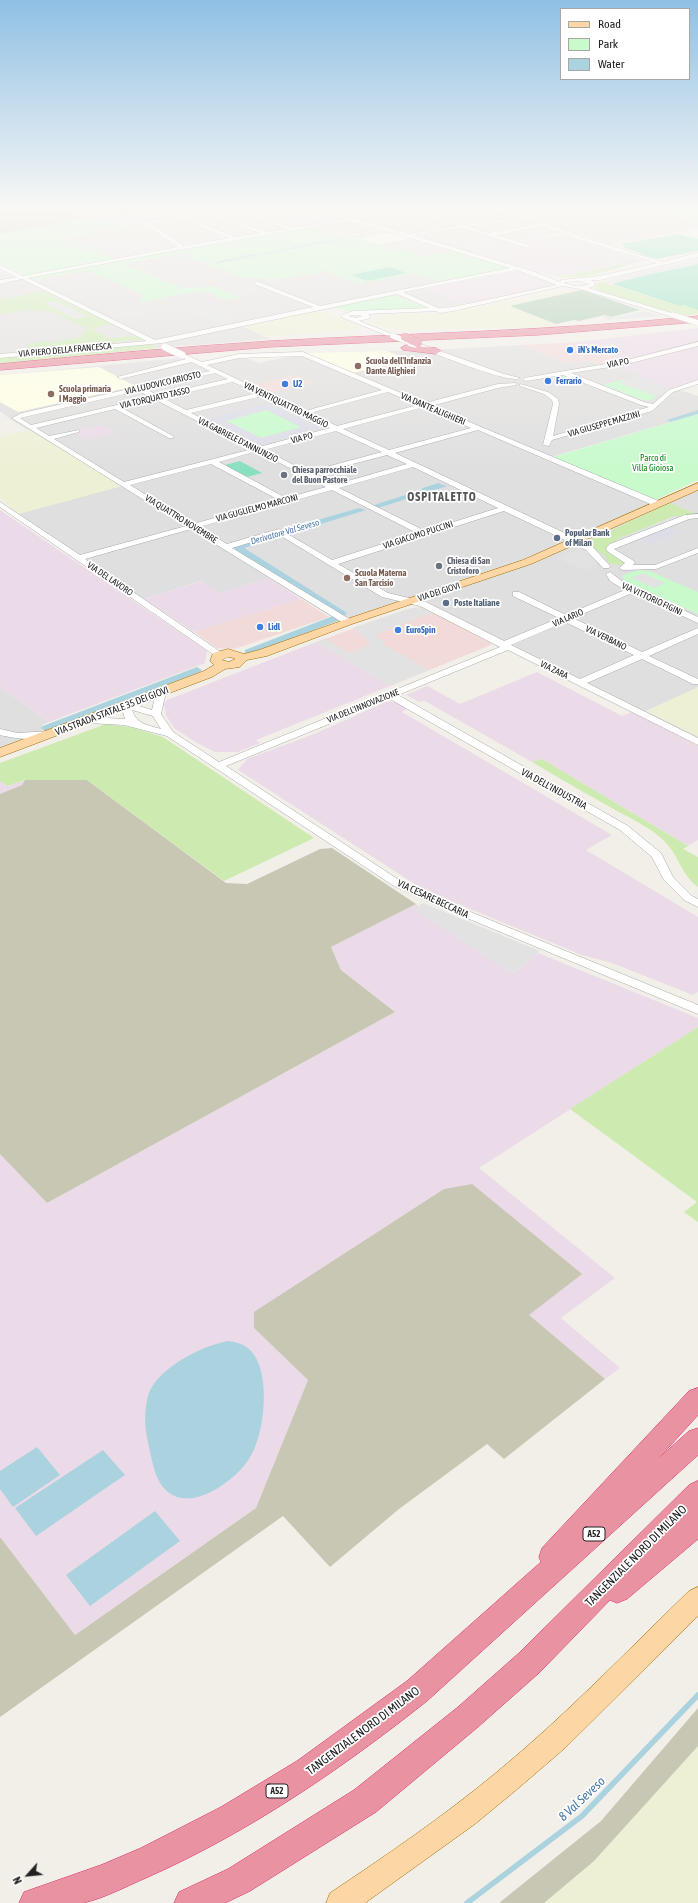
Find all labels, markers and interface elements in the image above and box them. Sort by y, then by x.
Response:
legend [560,8,690,80]
text: Road [598,17,621,31]
text: Park [598,37,618,51]
text: Water [598,57,624,71]
street label: VIA PIERO DELLA FRANCESCA [18,341,112,359]
marker: iN's Mercato [565,345,575,355]
place label: iN's Mercato [578,345,618,355]
place label: Scuola dell'Infanzia Dante Alighieri [366,356,431,377]
street label: VIA PO [606,356,630,370]
marker: Scuola dell'Infanzia Dante Alighieri [353,361,363,371]
street label: VIA LUDOVICO ARIOSTO [124,369,202,397]
marker: Ferrario [543,376,553,386]
place label: Ferrario [556,376,582,386]
marker: U2 [280,379,290,389]
place label: U2 [293,379,303,389]
street label: VIA VENTIQUATTRO MAGGIO [242,380,330,430]
place label: Scuola primaria I Maggio [59,384,111,405]
street label: VIA TORQUATO TASSO [119,385,191,411]
marker: Scuola primaria I Maggio [46,389,56,399]
street label: VIA DANTE ALIGHIERI [399,391,467,427]
street label: VIA GIUSEPPE MAZZINI [567,409,641,439]
street label: VIA GABRIELE D'ANNUNZIO [196,415,280,465]
street label: VIA PO [290,430,314,446]
park label: Parco di Villa Gioiosa [632,453,674,474]
place label: Chiesa parrocchiale del Buon Pastore [292,465,357,486]
marker: Chiesa parrocchiale del Buon Pastore [279,470,289,480]
district label: OSPITALETTO [407,490,477,504]
street label: VIA QUATTRO NOVEMBRE [143,492,219,546]
street label: VIA GUGLIELMO MARCONI [215,492,299,524]
water label: Derivatore Val Seveso [249,517,321,547]
street label: VIA GIACOMO PUCCINI [382,519,454,551]
place label: Popular Bank of Milan [565,528,609,549]
marker: Popular Bank of Milan [552,533,562,543]
place label: Chiesa di San Cristoforo [447,556,490,577]
street label: VIA DEL LAVORO [85,560,135,598]
marker: Chiesa di San Cristoforo [434,561,444,571]
place label: Scuola Materna San Tarcisio [355,568,406,589]
marker: Scuola Materna San Tarcisio [342,573,352,583]
street label: VIA DEI GIOVI [417,580,461,604]
street label: VIA VITTORIO FIGINI [620,580,684,618]
marker: Poste Italiane [441,598,451,608]
place label: Poste Italiane [454,598,500,608]
street label: VIA LARIO [551,607,585,629]
marker: Lidl [255,622,265,632]
place label: Lidl [268,622,280,632]
street label: VIA VERBANO [584,623,628,653]
marker: EuroSpin [393,625,403,635]
place label: EuroSpin [406,625,436,635]
street label: VIA ZARA [538,659,570,681]
street label: VIA STRADA STATALE 35 DEI GIOVI [53,684,171,738]
street label: VIA DELL'INNOVAZIONE [325,687,401,725]
street label: VIA DELL'INDUSTRIA [519,766,589,812]
street label: VIA CESARE BECCARIA [395,877,471,921]
street label: TANGENZIALE NORD DI MILANO [582,1502,690,1610]
road number: A52 [583,1527,605,1541]
street label: TANGENZIALE NORD DI MILANO [304,1684,422,1778]
water label: 8 Val Seveso [555,1773,609,1825]
road number: A52 [266,1784,288,1798]
north arrow [8,1855,48,1895]
text: N [10,1875,24,1886]

